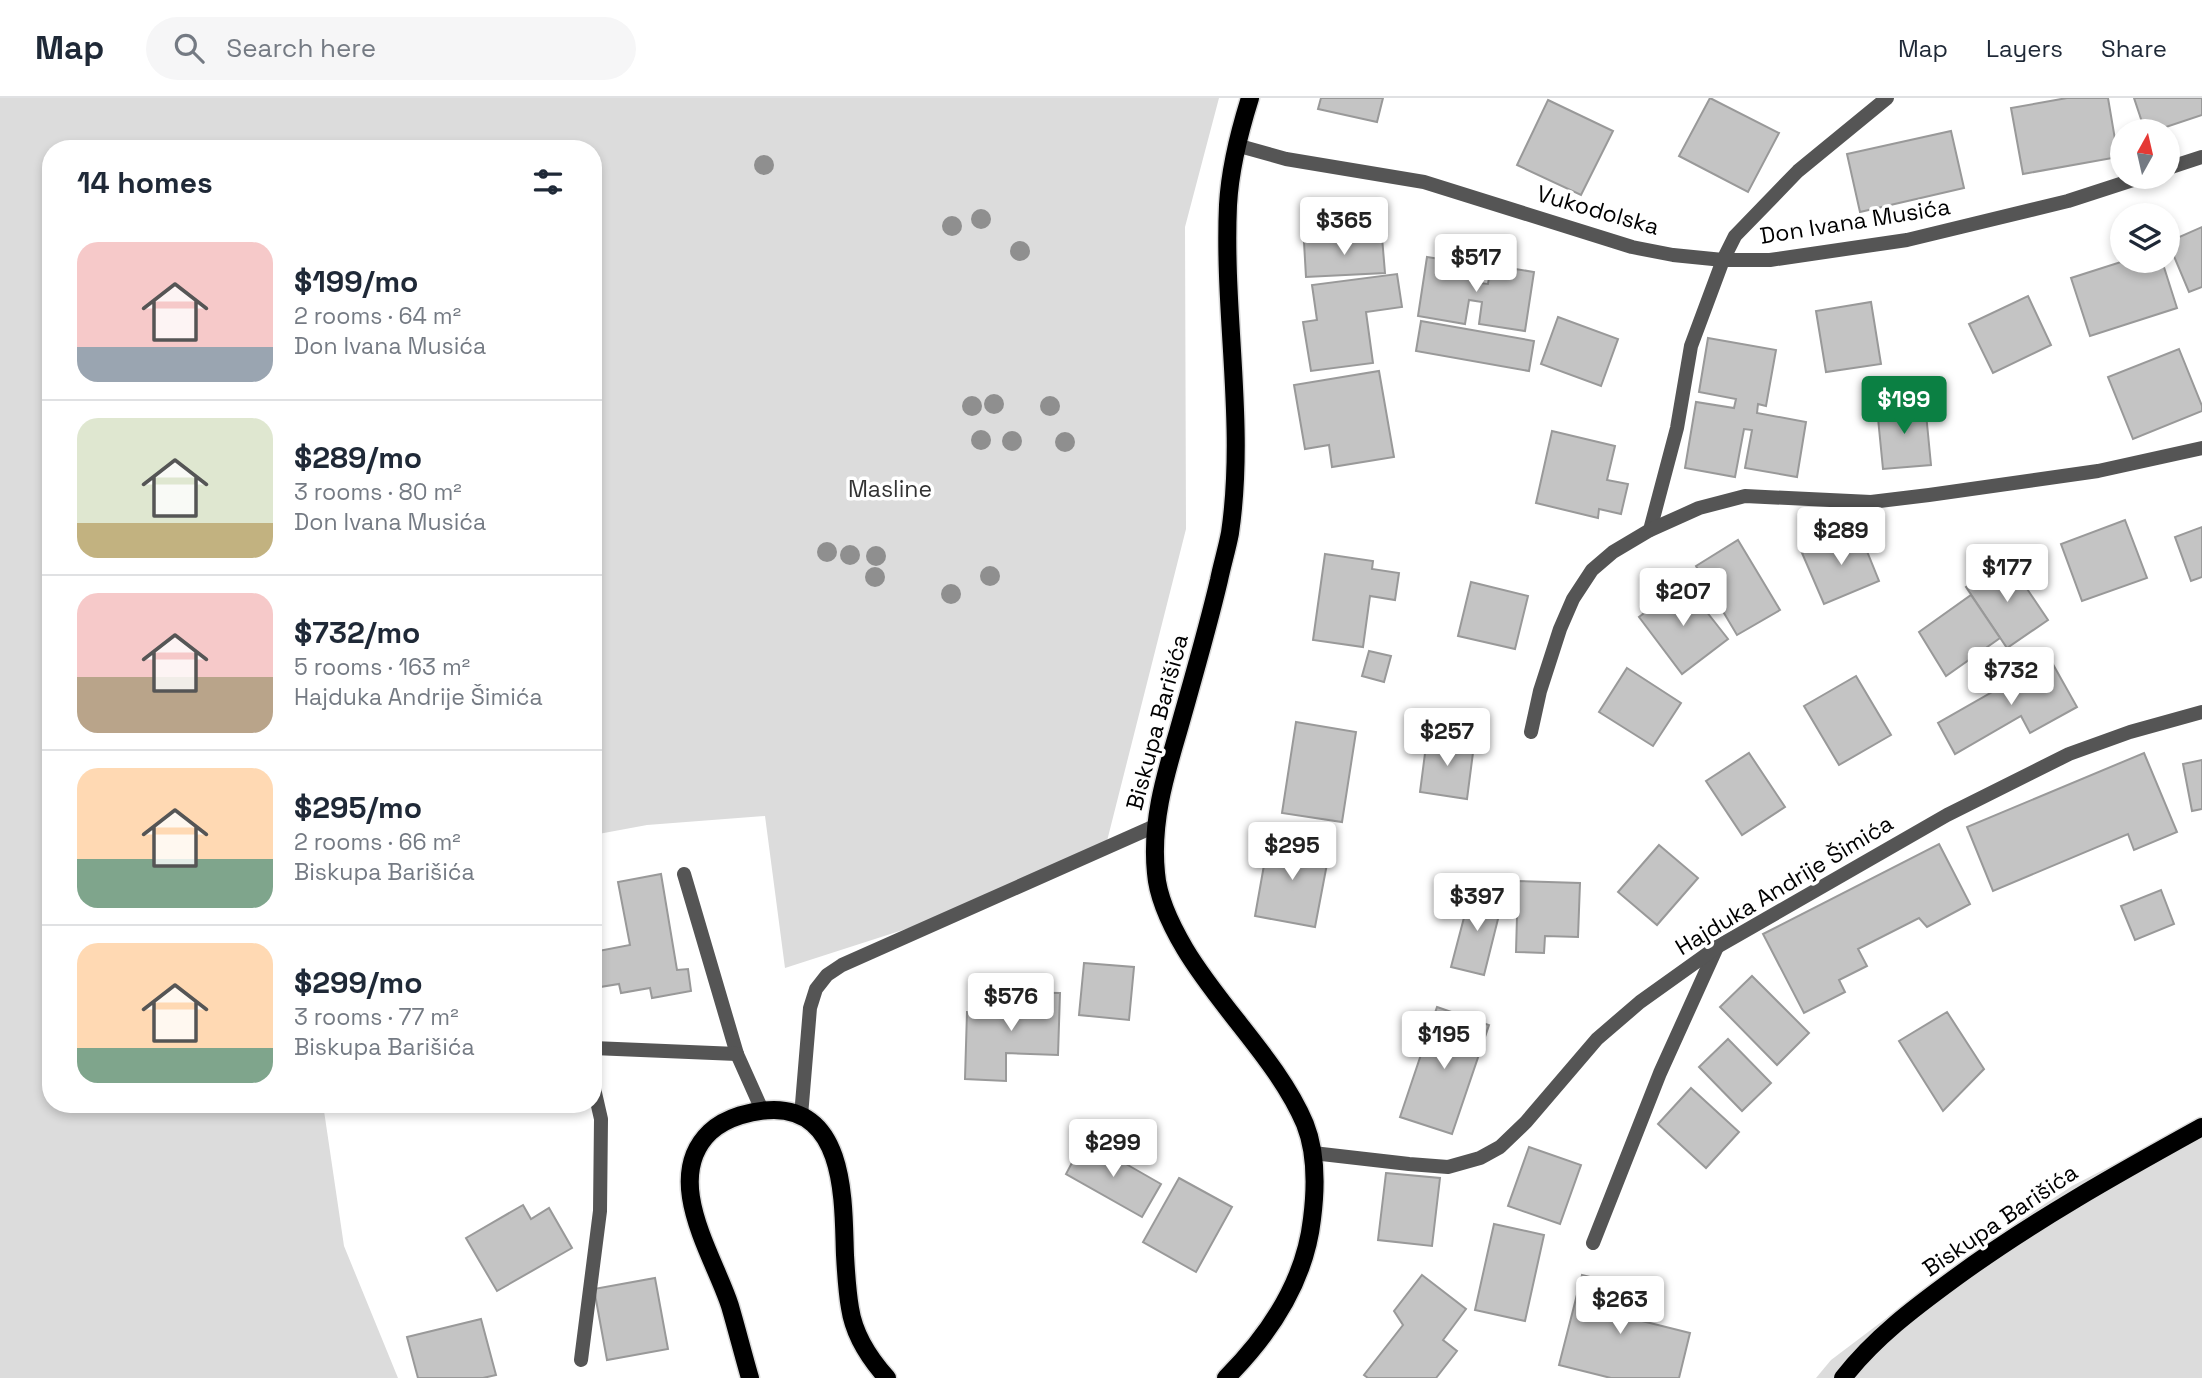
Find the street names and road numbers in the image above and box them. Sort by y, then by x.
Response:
street label: Vukodolska [1533,178,1663,242]
street label: Don Ivana Musića [1758,191,1952,251]
street label: Biskupa Barišića [1119,631,1195,813]
street label: Hajduka Andrije Šimića [1670,808,1898,962]
street label: Biskupa Barišića [1917,1157,2083,1283]

